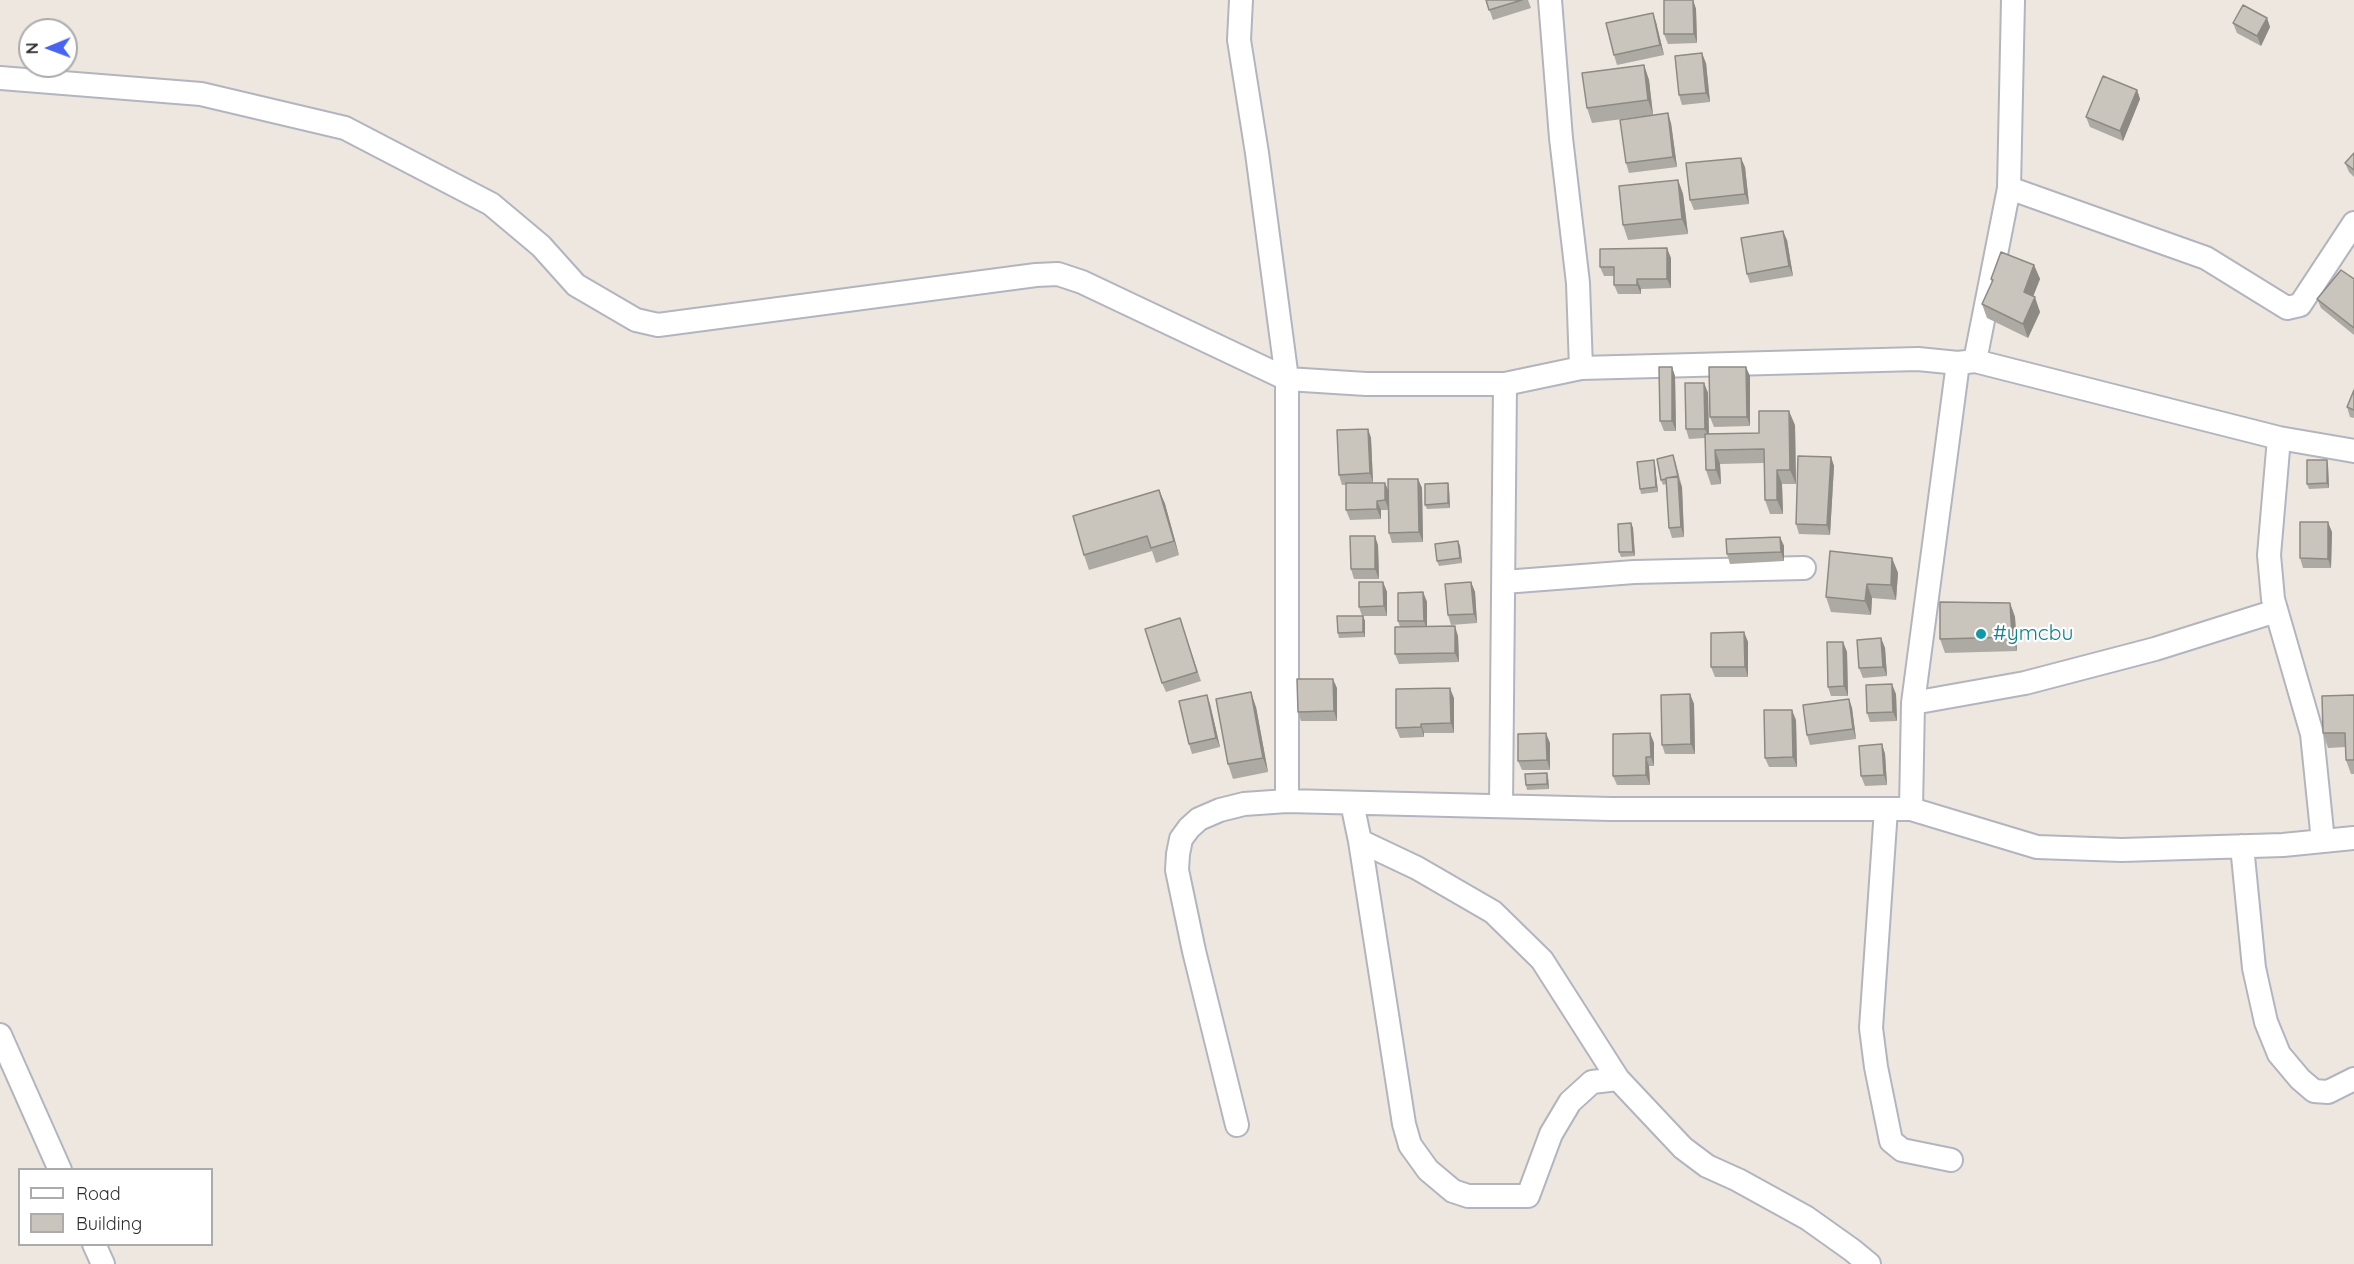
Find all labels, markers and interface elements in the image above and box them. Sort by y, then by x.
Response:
north arrow [18,18,78,78]
text: N [22,42,42,54]
place label: #ymcbu [1993,621,2073,647]
marker: #ymcbu [1974,627,1988,641]
legend [18,1168,213,1246]
text: Road [76,1182,121,1205]
text: Building [76,1212,142,1235]

